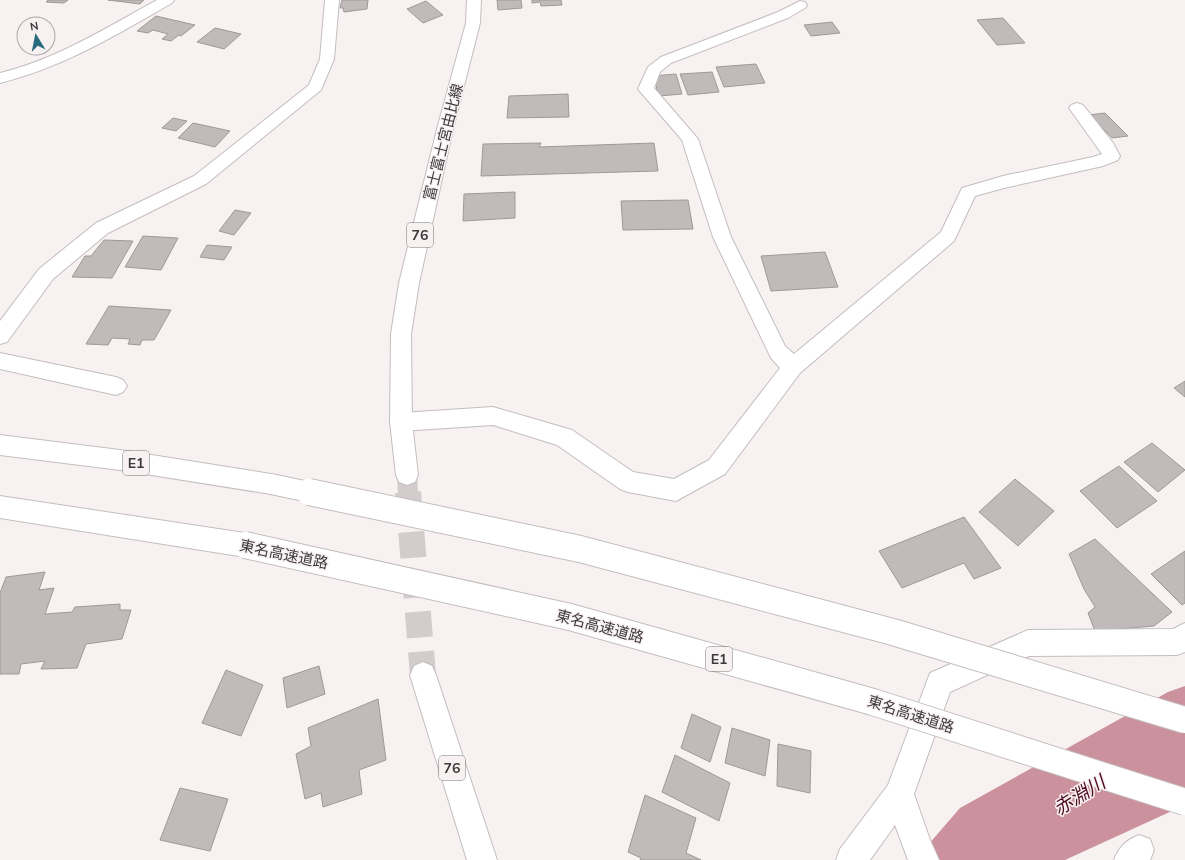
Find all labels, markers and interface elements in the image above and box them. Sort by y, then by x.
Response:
north arrow [16,16,56,56]
text: N [29,19,40,34]
street label: 富士富士宮由比線 [419,81,467,203]
road number: 76 [407,223,433,247]
road number: E1 [123,451,149,475]
street label: 東名高速道路 [238,535,330,573]
street label: 東名高速道路 [554,605,646,647]
road number: E1 [706,647,732,671]
street label: 東名高速道路 [865,691,957,737]
road number: 76 [439,756,465,780]
water label: 赤淵川 [1048,769,1111,820]

